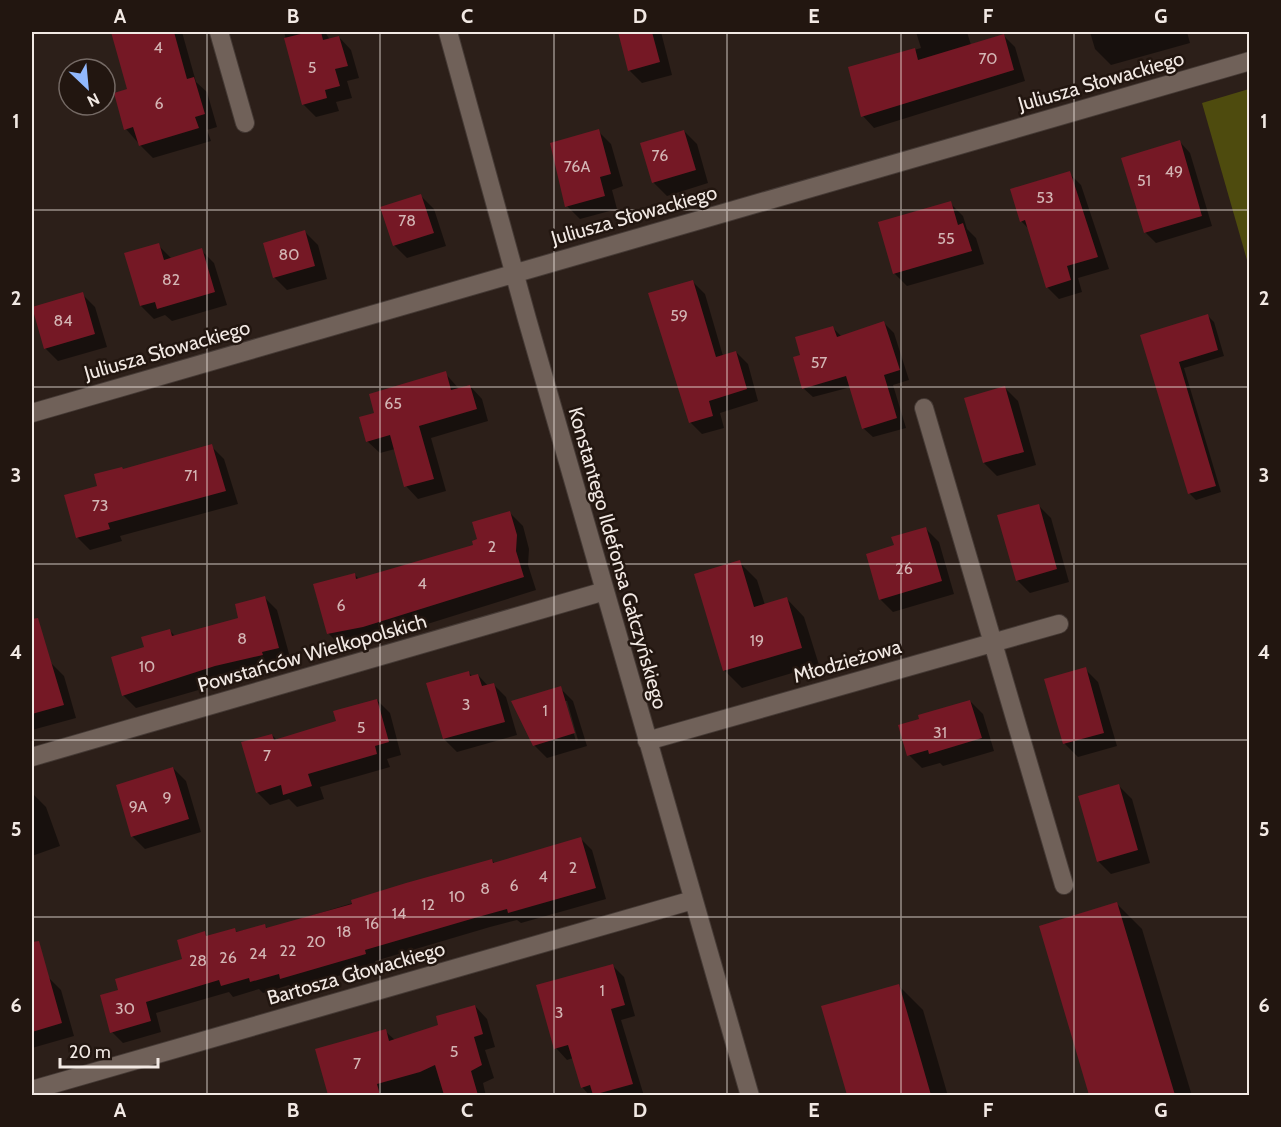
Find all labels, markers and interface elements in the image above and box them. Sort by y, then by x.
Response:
text: A [114,4,127,28]
text: B [287,4,299,28]
text: C [461,4,473,28]
text: D [633,4,647,28]
text: E [808,4,820,28]
text: F [983,4,994,28]
text: G [1154,4,1168,28]
house number: 4 [153,38,163,57]
street label: Juliusza Słowackiego [1014,46,1187,116]
house number: 70 [978,49,998,68]
north arrow [57,57,117,117]
house number: 5 [308,58,316,77]
text: N [84,89,103,111]
house number: 6 [154,94,164,113]
text: 1 [12,109,20,133]
text: 1 [1260,109,1268,133]
house number: 76 [652,146,668,165]
house number: 76A [564,157,590,176]
house number: 49 [1165,162,1183,181]
house number: 51 [1137,171,1151,190]
street label: Juliusza Słowackiego [547,180,720,250]
house number: 53 [1036,188,1054,207]
house number: 78 [398,211,416,230]
house number: 55 [937,229,955,248]
house number: 80 [279,245,299,264]
house number: 82 [162,270,180,289]
text: 2 [11,286,21,310]
text: 2 [1259,286,1269,310]
house number: 59 [670,306,688,325]
house number: 84 [54,311,72,330]
street label: Juliusza Słowackiego [80,315,253,385]
house number: 57 [811,353,827,372]
house number: 65 [384,394,402,413]
street label: Konstantego Ildefonsa Gałczyńskiego [563,404,673,712]
text: 3 [11,463,21,487]
text: 3 [1259,463,1269,487]
house number: 71 [184,466,198,485]
house number: 73 [92,496,108,515]
house number: 2 [488,537,496,556]
house number: 26 [895,559,913,578]
house number: 4 [417,574,427,593]
house number: 6 [336,596,346,615]
street label: Powstańców Wielkopolskich [195,609,429,697]
house number: 8 [237,629,247,648]
house number: 19 [750,631,764,650]
street label: Młodzieżowa [790,634,904,688]
text: 4 [10,640,22,664]
text: 4 [1258,640,1270,664]
house number: 10 [139,657,155,676]
house number: 3 [462,695,470,714]
house number: 1 [542,701,548,720]
house number: 5 [357,718,365,737]
house number: 31 [933,723,947,742]
house number: 7 [263,746,271,765]
house number: 9 [162,788,172,807]
house number: 9A [129,797,147,816]
text: 5 [11,817,21,841]
text: 5 [1259,817,1269,841]
house number: 2 [569,858,577,877]
house number: 4 [538,867,548,886]
house number: 6 [509,876,519,895]
house number: 8 [480,879,490,898]
house number: 10 [449,887,465,906]
house number: 12 [421,895,435,914]
house number: 14 [392,904,406,923]
house number: 16 [365,914,379,933]
house number: 18 [337,922,351,941]
house number: 20 [306,932,326,951]
street label: Bartosza Głowackiego [264,936,448,1010]
house number: 22 [280,941,296,960]
house number: 24 [249,944,267,963]
house number: 26 [219,948,237,967]
house number: 28 [189,951,207,970]
house number: 1 [599,981,605,1000]
text: 6 [10,993,22,1017]
text: 6 [1258,993,1270,1017]
house number: 30 [115,999,135,1018]
house number: 3 [555,1003,563,1022]
scale bar [60,1031,158,1069]
text: 20 m [69,1041,111,1063]
house number: 5 [450,1042,458,1061]
house number: 7 [353,1054,361,1073]
text: A [114,1098,127,1122]
text: B [287,1098,299,1122]
text: C [461,1098,473,1122]
text: D [633,1098,647,1122]
text: E [808,1098,820,1122]
text: F [983,1098,994,1122]
text: G [1154,1098,1168,1122]

